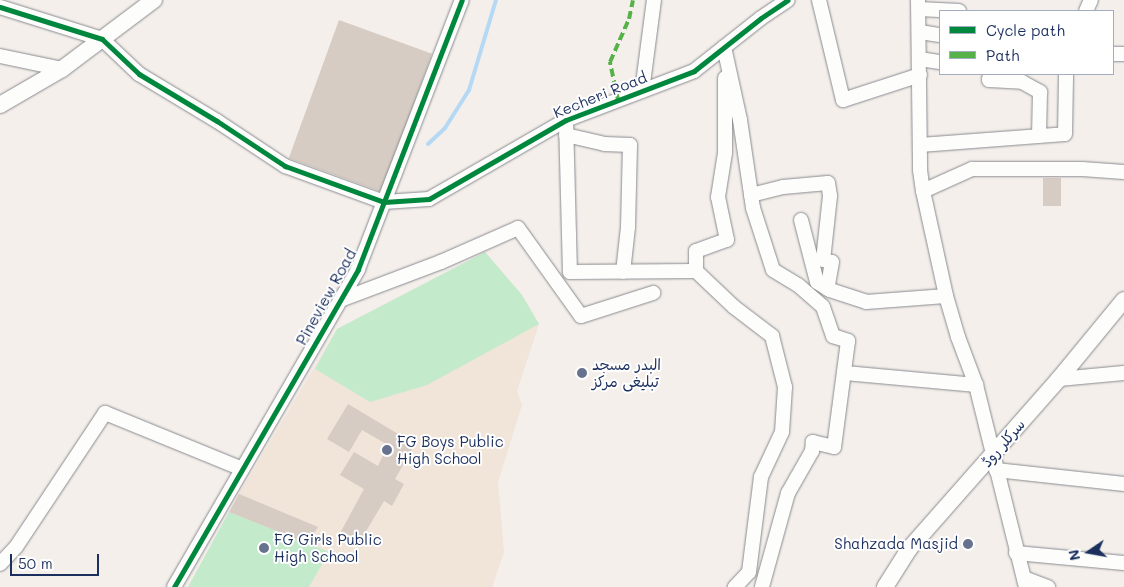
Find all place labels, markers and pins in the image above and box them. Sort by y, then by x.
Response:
place label: البدر مسجد تبلیغی مرکز [592,355,661,390]
marker: البدر مسجد تبلیغی مرکز [576,367,588,379]
place label: FG Boys Public High School [397,432,504,467]
marker: FG Boys Public High School [381,444,393,456]
place label: FG Girls Public High School [274,530,381,565]
place label: Shahzada Masjid [834,535,958,553]
marker: Shahzada Masjid [962,538,974,550]
marker: FG Girls Public High School [258,542,270,554]

